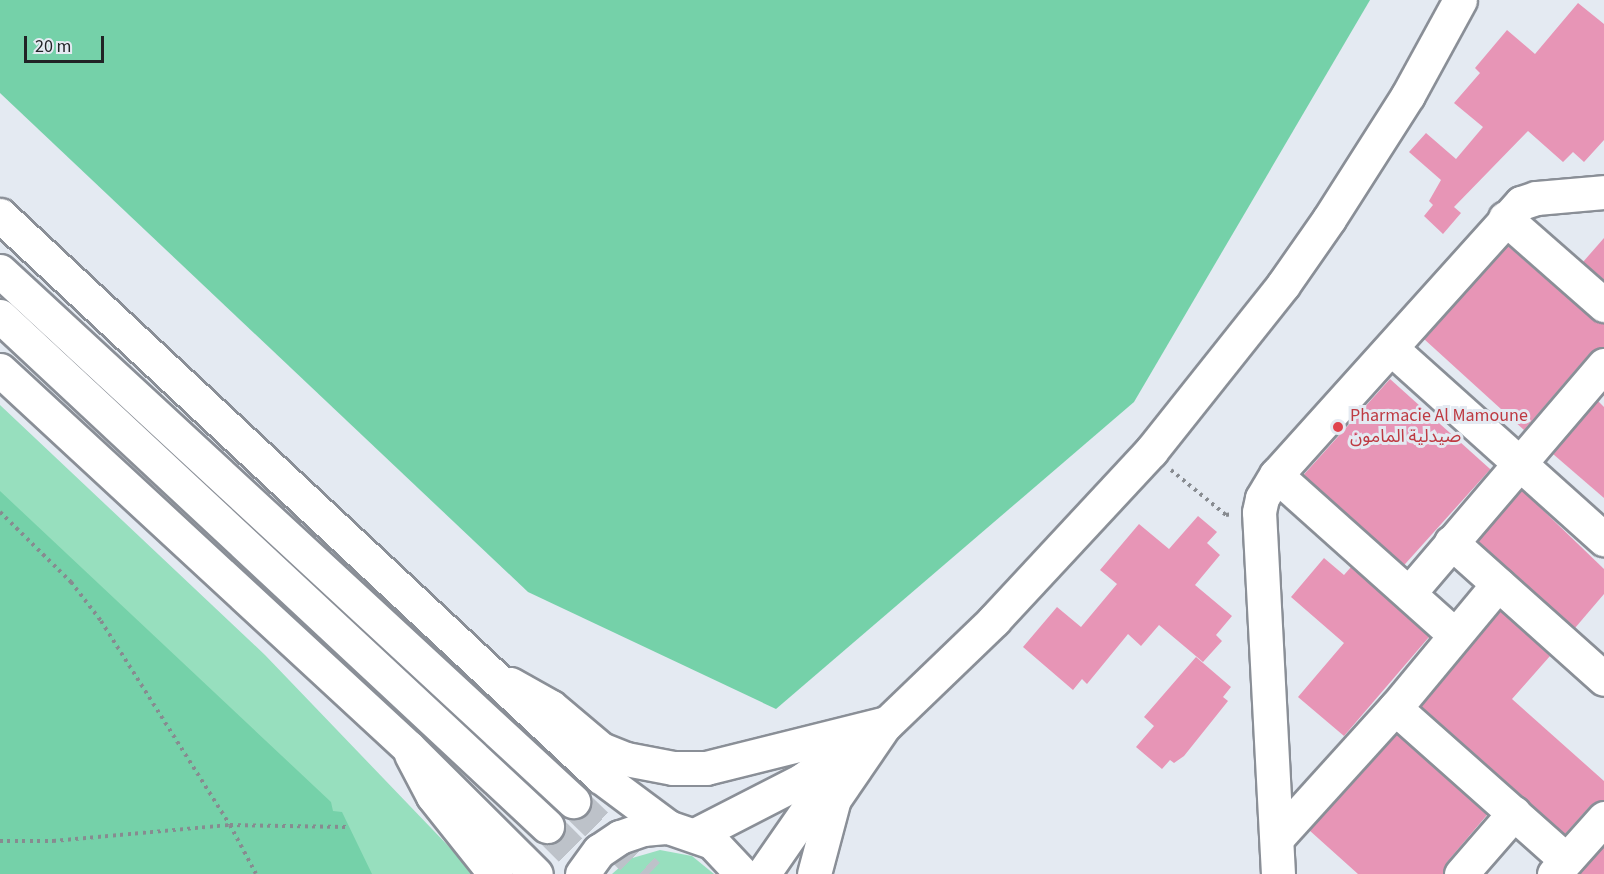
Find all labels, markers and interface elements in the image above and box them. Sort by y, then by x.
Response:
scale bar [27,24,106,62]
text: 20 m [35,34,71,59]
place label: Pharmacie Al Mamoune صيدلية المامون [1350,406,1528,448]
marker: Pharmacie Al Mamoune صيدلية المامون [1331,420,1345,434]

